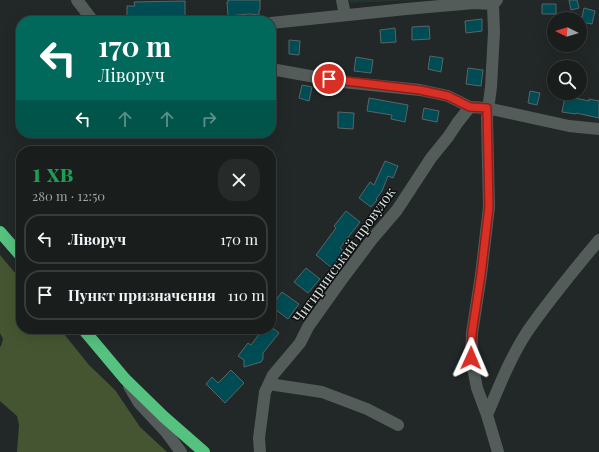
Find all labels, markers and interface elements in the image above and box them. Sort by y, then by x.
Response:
north arrow [547,12,587,52]
map controls [547,12,587,100]
text: 170 m [98,27,171,64]
icon: left [32,32,84,84]
button: search [547,60,587,100]
pin [312,62,346,96]
text: Ліворуч [98,63,165,87]
icon: arrive [318,68,340,90]
icon: left [72,108,94,130]
icon: ahead [114,108,136,130]
icon: ahead [156,108,178,130]
icon: right [198,108,220,130]
text: 1 хв [32,156,73,188]
button: close [218,159,260,201]
street label: Чигиринський провулок [288,183,399,326]
text: 280 m · 12:50 [32,187,105,204]
icon: left [34,228,56,250]
text: Ліворуч [68,229,126,249]
text: 170 m [220,229,258,249]
icon: arrive [34,284,56,306]
text: Пункт призначення [68,285,216,305]
text: 110 m [228,285,265,305]
position arrow [450,337,492,379]

